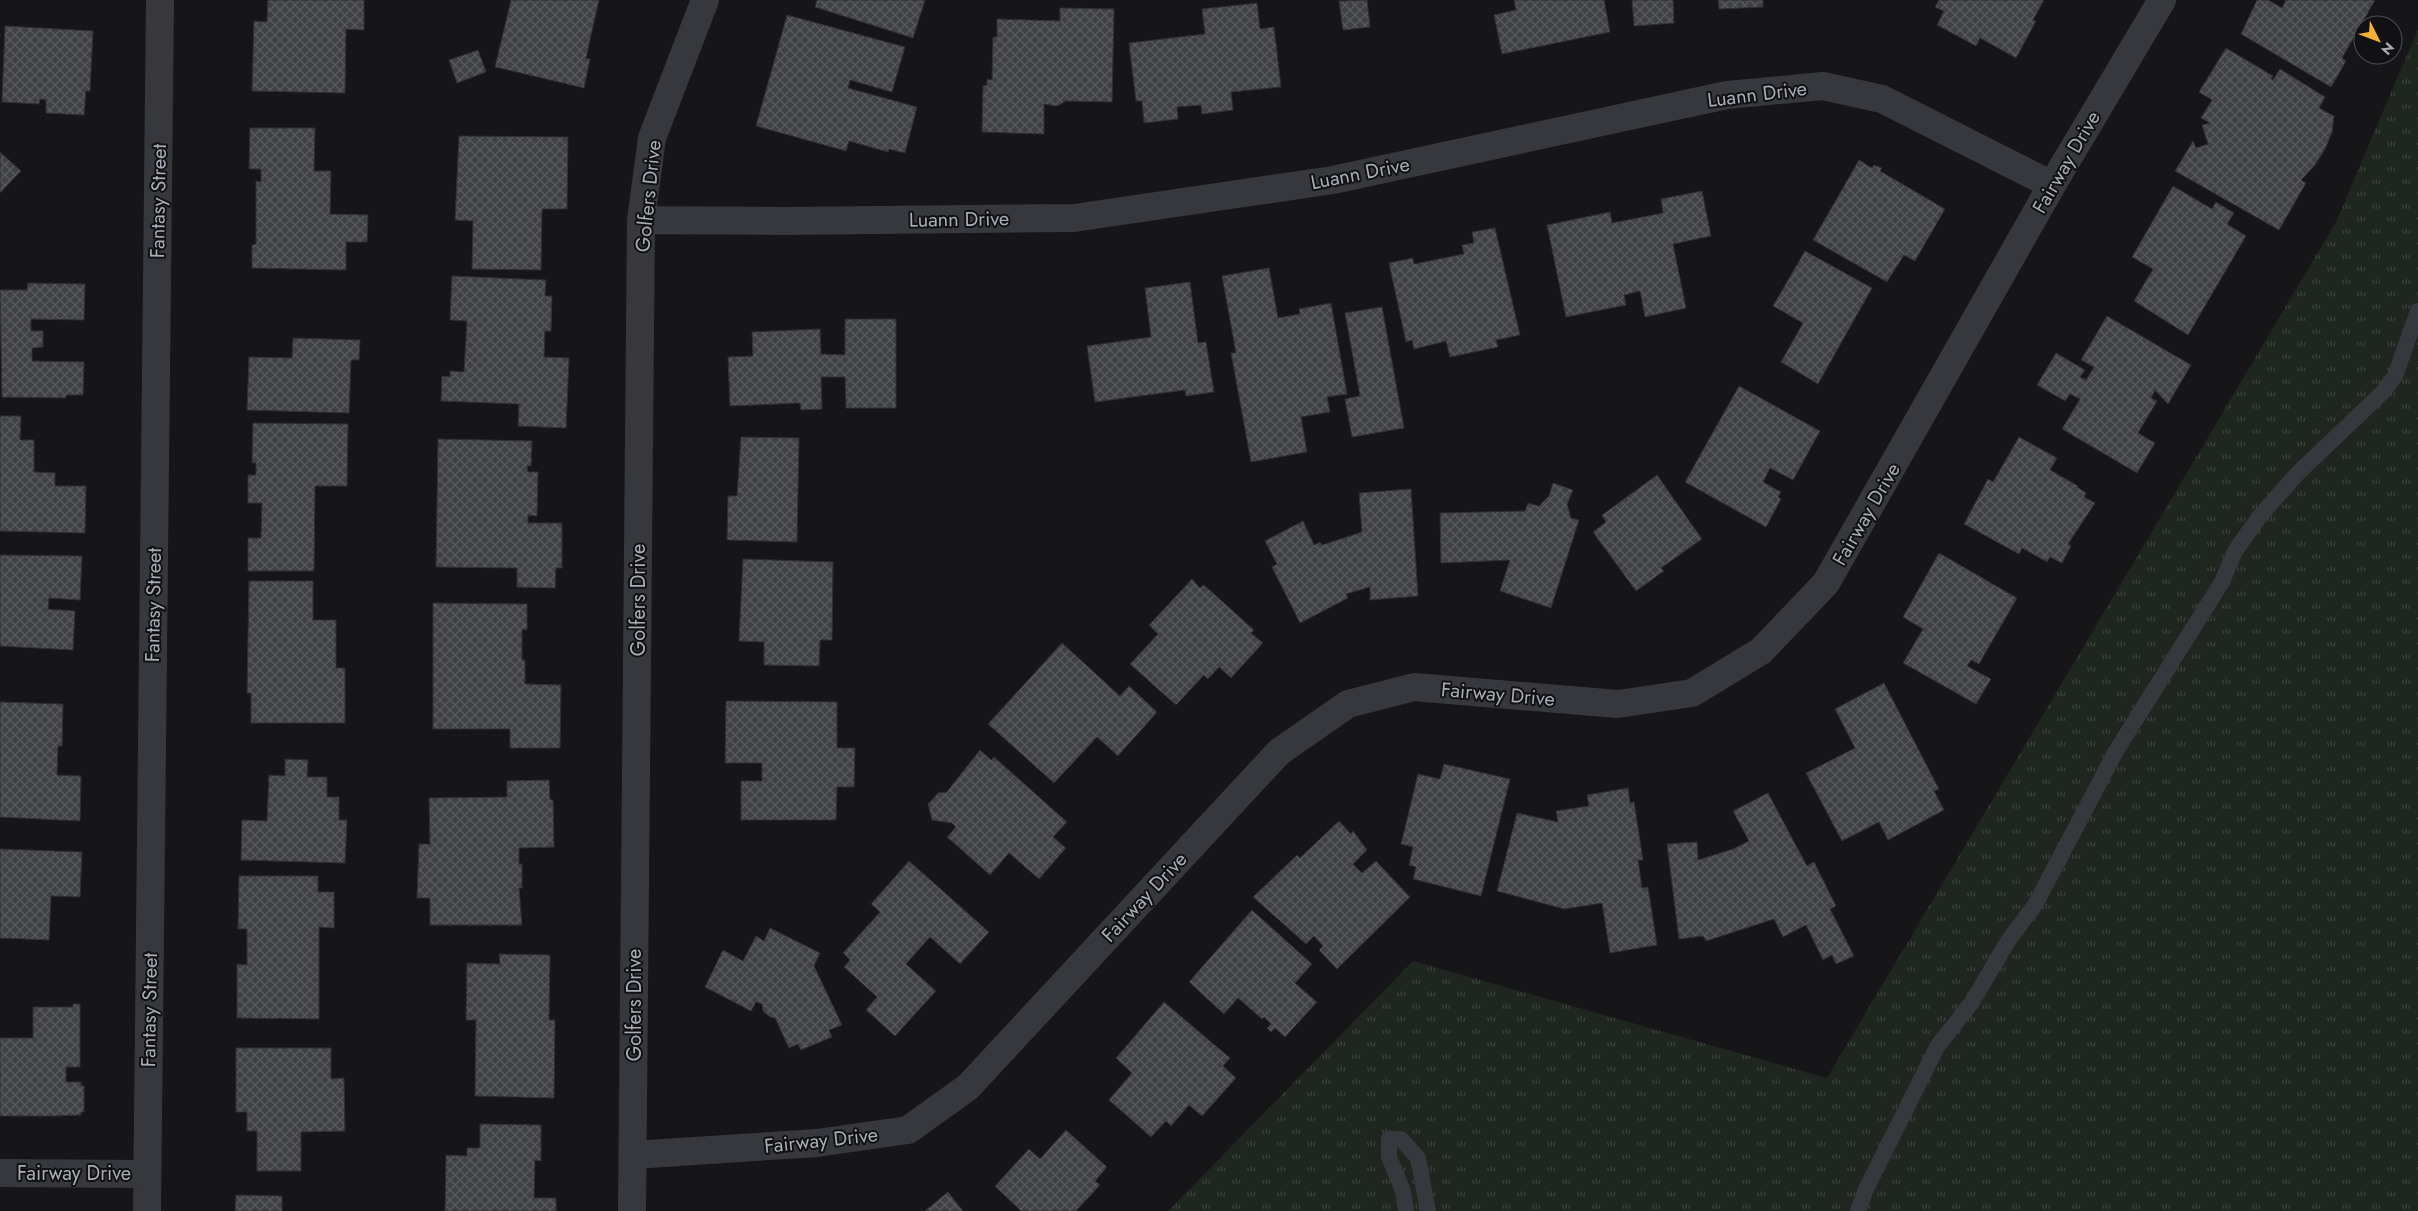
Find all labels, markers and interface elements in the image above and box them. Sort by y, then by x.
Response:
north arrow [2353,15,2403,65]
text: N [2377,38,2399,60]
street label: Luann Drive [1706,74,1809,115]
street label: Fairway Drive [2025,106,2108,219]
street label: Golfers Drive [628,139,669,253]
street label: Fantasy Street [143,143,174,258]
street label: Luann Drive [1308,150,1412,197]
street label: Luann Drive [909,204,1009,235]
street label: Fairway Drive [1825,458,1908,571]
street label: Golfers Drive [624,544,653,656]
street label: Fantasy Street [138,547,169,662]
street label: Fairway Drive [1440,675,1556,714]
street label: Fairway Drive [1095,846,1194,949]
street label: Golfers Drive [620,949,649,1061]
street label: Fantasy Street [134,952,165,1067]
street label: Fairway Drive [763,1120,879,1161]
street label: Fairway Drive [17,1159,131,1188]

